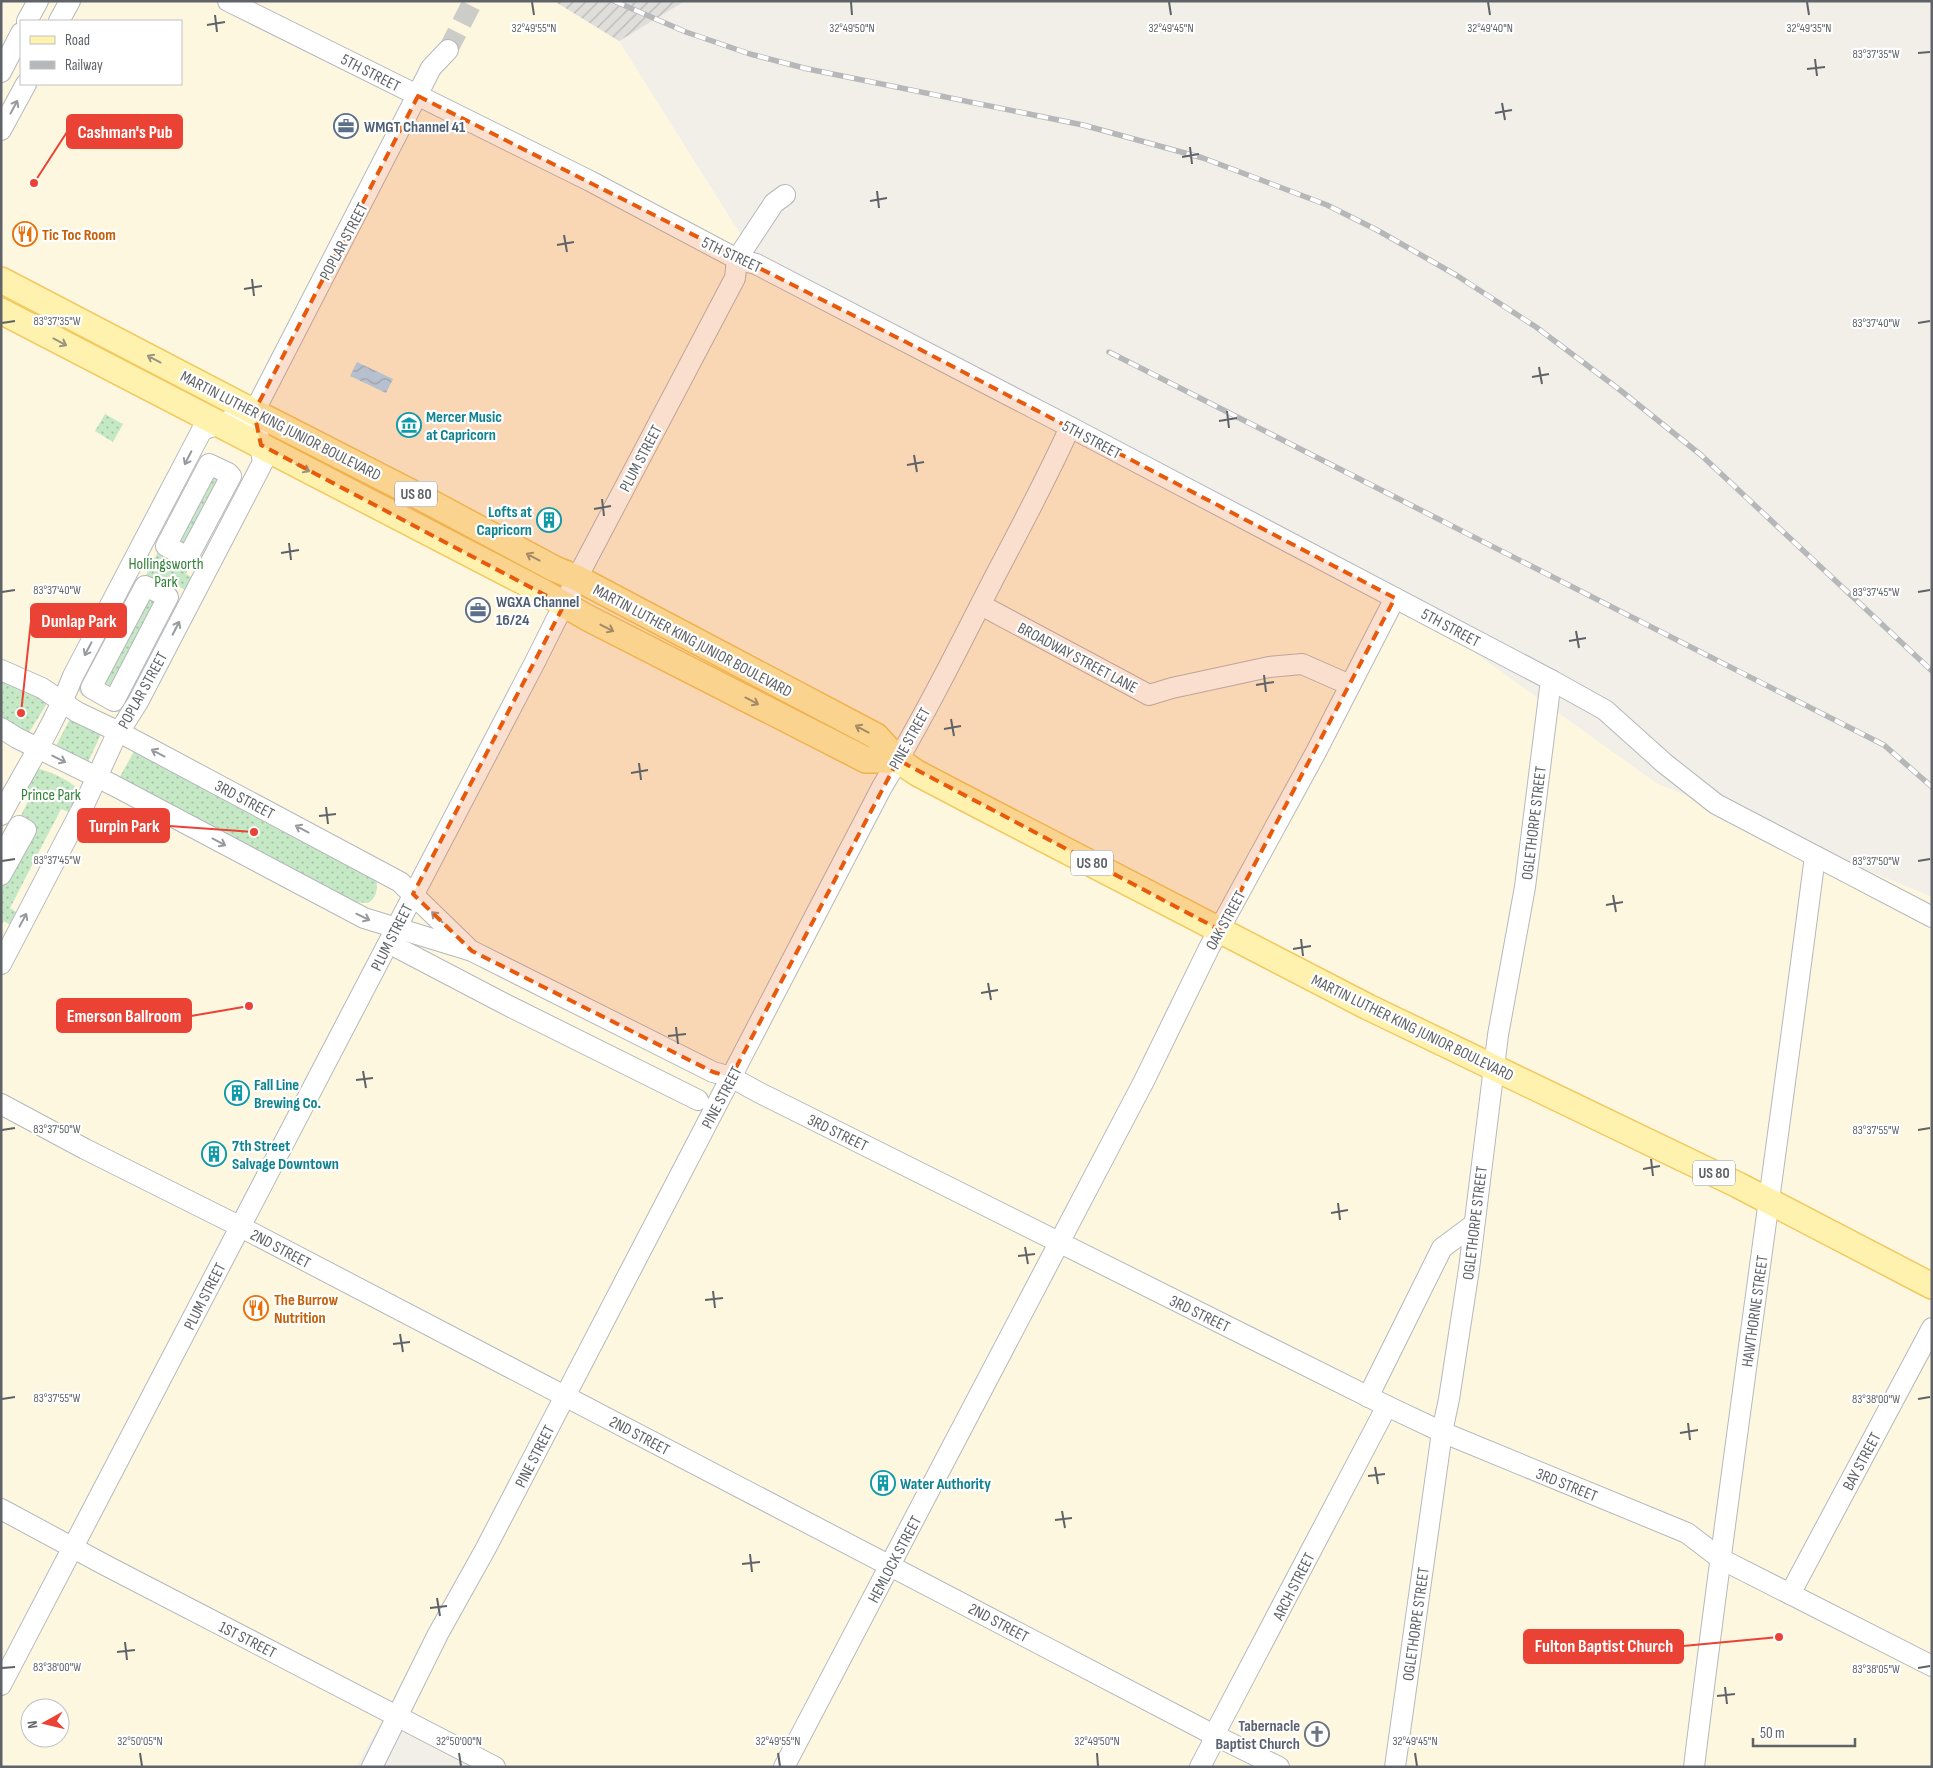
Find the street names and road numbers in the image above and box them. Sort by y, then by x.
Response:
street label: 5TH STREET [338,50,404,97]
street label: POPLAR STREET [316,199,373,283]
street label: 5TH STREET [698,233,765,278]
street label: MARTIN LUTHER KING JUNIOR BOULEVARD [177,367,384,485]
street label: 5TH STREET [1059,417,1124,464]
street label: PLUM STREET [616,422,667,495]
road number: US 80 [395,482,437,506]
street label: MARTIN LUTHER KING JUNIOR BOULEVARD [590,581,795,702]
street label: 5TH STREET [1418,605,1483,652]
street label: BROADWAY STREET LANE [1014,619,1140,698]
street label: POPLAR STREET [115,649,172,732]
street label: PINE STREET [886,704,935,773]
street label: OGLETHORPE STREET [1518,765,1551,881]
street label: 3RD STREET [211,777,278,824]
road number: US 80 [1071,850,1113,876]
street label: OAK STREET [1202,887,1251,954]
street label: PLUM STREET [367,901,418,974]
street label: MARTIN LUTHER KING JUNIOR BOULEVARD [1308,971,1517,1086]
street label: PINE STREET [698,1063,747,1132]
street label: 3RD STREET [804,1111,871,1156]
road number: US 80 [1693,1160,1735,1186]
street label: OGLETHORPE STREET [1459,1165,1492,1281]
street label: 2ND STREET [247,1226,314,1273]
street label: HAWTHORNE STREET [1738,1254,1773,1368]
street label: PLUM STREET [180,1260,231,1333]
street label: 3RD STREET [1166,1292,1233,1337]
street label: 2ND STREET [606,1413,673,1460]
street label: PINE STREET [512,1422,559,1491]
street label: BAY STREET [1839,1429,1886,1494]
street label: 3RD STREET [1533,1464,1601,1507]
street label: HEMLOCK STREET [864,1513,926,1606]
street label: ARCH STREET [1269,1549,1320,1624]
street label: OGLETHORPE STREET [1399,1566,1434,1682]
street label: 2ND STREET [965,1600,1032,1647]
street label: 1ST STREET [216,1618,280,1663]

